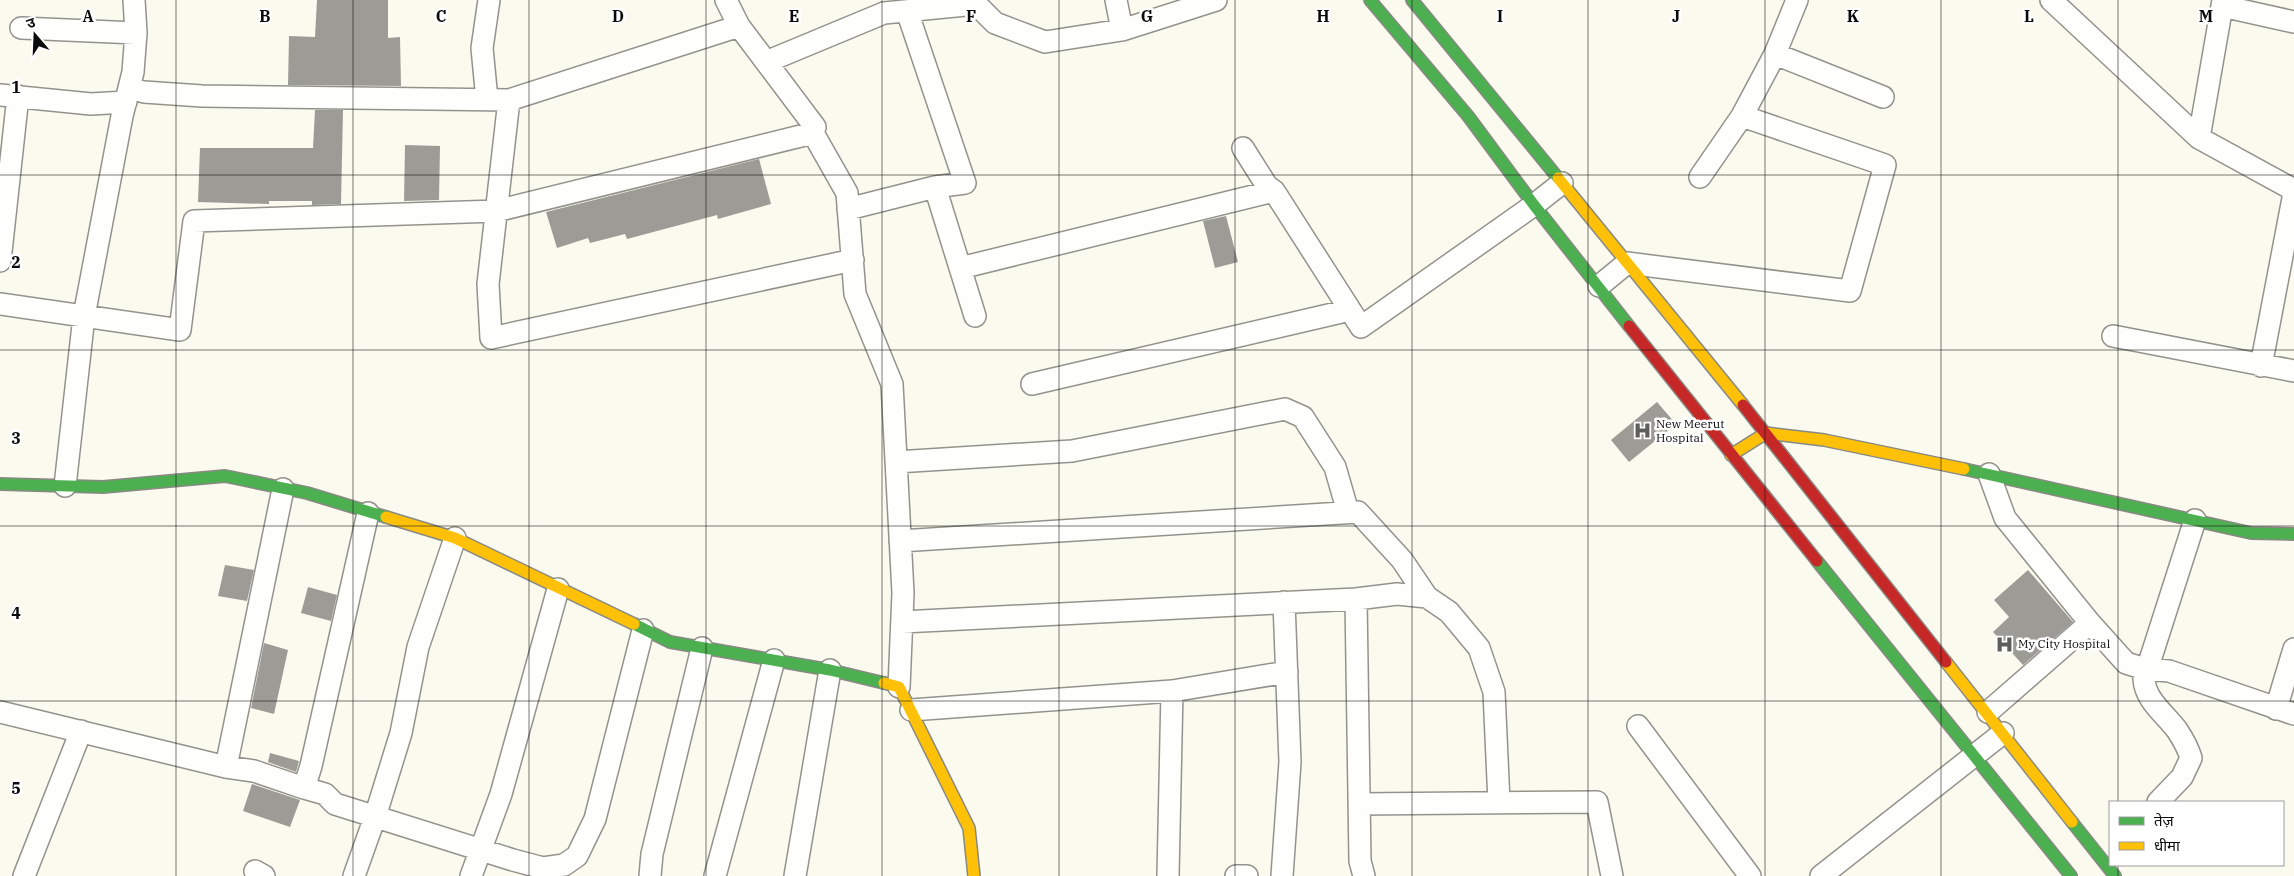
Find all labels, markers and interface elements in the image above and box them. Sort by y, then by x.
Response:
text: A [82,6,94,26]
text: B [259,6,271,26]
text: C [436,6,446,26]
text: D [612,6,624,26]
text: E [789,6,799,26]
text: F [966,6,976,26]
text: G [1141,6,1153,26]
text: H [1317,6,1330,26]
text: I [1497,6,1503,26]
text: J [1672,6,1680,26]
text: K [1847,6,1860,26]
text: L [2024,6,2034,26]
text: M [2199,6,2213,26]
north arrow [10,10,60,60]
text: उ [24,13,38,33]
text: 1 [11,77,21,97]
text: 2 [11,252,21,272]
place label: New Meerut Hospital [1656,416,1724,445]
hospital icon: New Meerut Hospital [1632,421,1652,441]
text: 3 [11,428,21,448]
text: 4 [11,603,21,623]
hospital icon: My City Hospital [1994,634,2014,654]
place label: My City Hospital [2018,636,2111,651]
text: 5 [11,778,21,798]
legend [2109,801,2284,866]
text: तेज़ [2154,811,2175,830]
text: धीमा [2154,836,2181,855]

